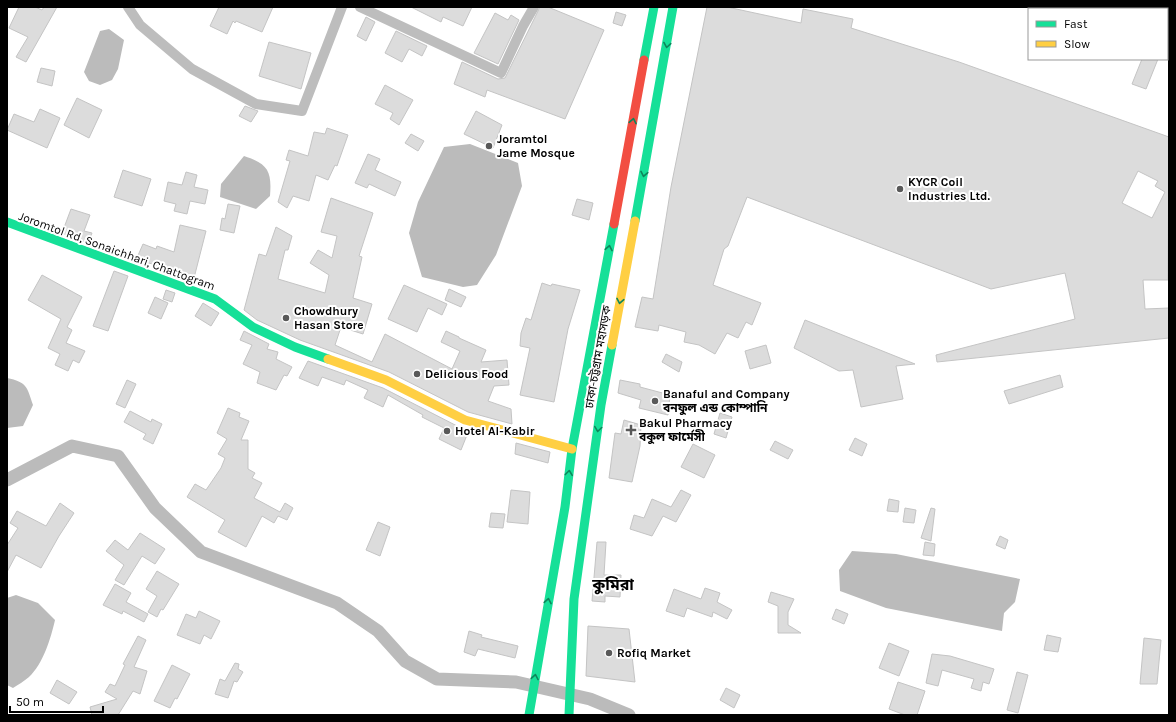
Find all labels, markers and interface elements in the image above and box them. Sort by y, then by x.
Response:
legend [1028,8,1168,60]
text: Fast [1064,17,1088,31]
text: Slow [1064,37,1090,51]
one-way arrow [663,42,672,49]
one-way arrow [628,118,636,124]
place label: Joramtol Jame Mosque [497,132,575,160]
marker: Joramtol Jame Mosque [484,141,494,151]
one-way arrow [641,170,649,177]
place label: KYCR Coil Industries Ltd. [908,175,990,203]
marker: KYCR Coil Industries Ltd. [895,184,905,194]
street label: Joromtol Rd, Sonaichhari, Chattogram [17,209,217,293]
one-way arrow [604,245,613,252]
one-way arrow [617,298,625,304]
place label: Chowdhury Hasan Store [294,304,364,332]
street label: ঢাকা-চট্টগ্রাম মহাসড়ক [581,304,614,411]
marker: Chowdhury Hasan Store [281,313,291,323]
place label: Delicious Food [425,367,508,381]
marker: Delicious Food [412,369,422,379]
place label: Banaful and Company বনফুল এন্ড কোম্পানি [662,387,789,416]
marker: Banaful and Company বনফুল এন্ড কোম্পানি [650,396,660,406]
place label: Bakul Pharmacy বকুল ফার্মেসী [638,416,732,445]
place label: Hotel Al-Kabir [455,424,535,438]
marker: Bakul Pharmacy বকুল ফার্মেসী [626,425,636,435]
marker: Hotel Al-Kabir [442,426,452,436]
one-way arrow [594,426,603,432]
one-way arrow [564,470,573,476]
district label: কুমিরা [591,575,634,595]
one-way arrow [544,598,552,604]
place label: Rofiq Market [617,646,691,660]
marker: Rofiq Market [604,648,614,658]
one-way arrow [531,674,539,680]
scale bar [10,688,103,714]
text: 50 m [16,695,44,709]

